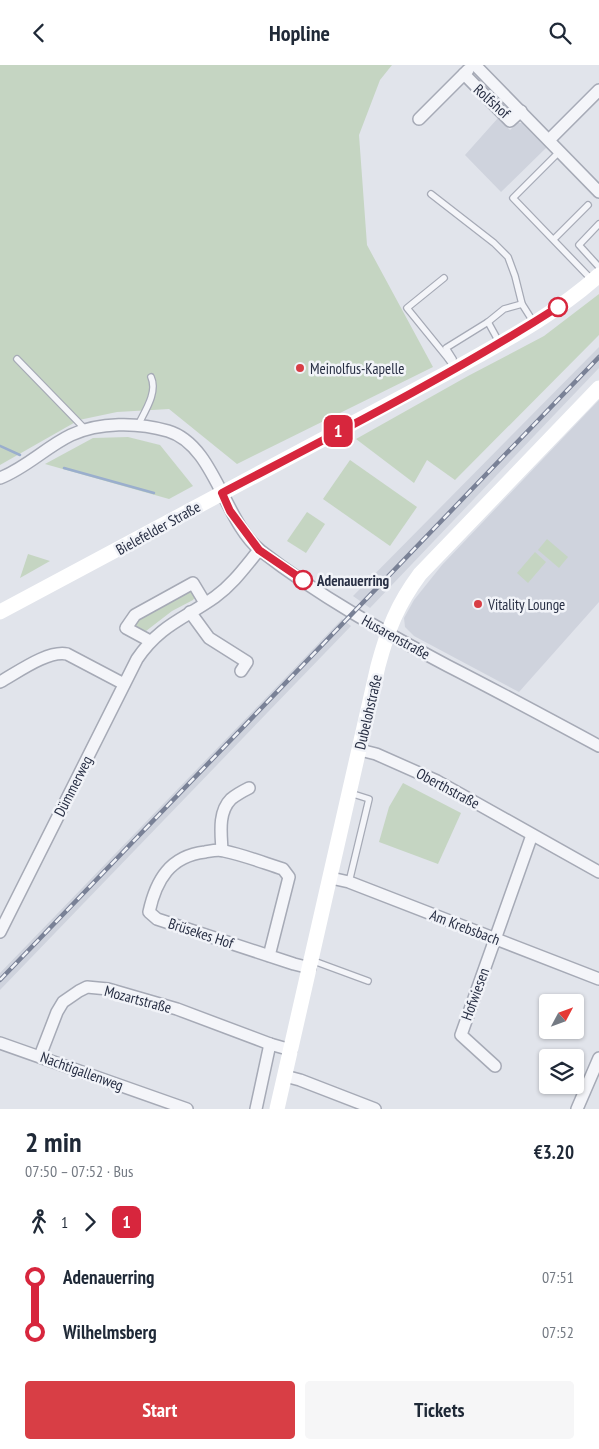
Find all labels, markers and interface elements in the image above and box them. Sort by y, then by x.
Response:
icon: back [25,19,53,47]
text: Hopline [269,19,330,47]
icon: search [546,19,574,47]
street label: Rolfshof [470,80,515,123]
unlabelled marker [548,297,568,317]
place label: Meinolfus-Kapelle [310,359,404,378]
marker: Meinolfus-Kapelle [294,362,306,374]
line badge: 1 [322,415,354,447]
text: 1 [334,419,342,442]
street label: Bielefelder Straße [112,497,204,559]
marker: Adenauerring [293,570,313,590]
place label: Adenauerring [316,571,390,590]
place label: Vitality Lounge [487,595,565,614]
marker: Vitality Lounge [472,598,484,610]
street label: Husarenstraße [358,610,434,664]
street label: Dubelohstraße [350,673,386,751]
street label: Dümmerweg [50,753,96,819]
street label: Oberthstraße [413,763,483,813]
street label: Am Krebsbach [427,905,503,949]
street label: Brüsekes Hof [166,914,237,953]
street label: Hofwiesen [457,965,493,1023]
street label: Mozartstraße [102,981,174,1017]
north arrow [539,994,584,1039]
map controls [539,994,584,1094]
street label: Nachtigallenweg [38,1047,126,1095]
button: layers [539,1049,584,1094]
text: 2 min [25,1123,82,1160]
text: €3.20 [534,1140,574,1164]
text: 07:50 – 07:52 · Bus [25,1161,133,1181]
icon: walk [25,1208,53,1236]
icon: forward [76,1208,104,1236]
text: 1 [122,1210,131,1233]
text: 1 [61,1212,68,1232]
text: Adenauerring [63,1265,154,1289]
text: 07:51 [542,1267,574,1287]
text: Wilhelmsberg [63,1320,157,1344]
text: 07:52 [542,1322,574,1342]
button: Start [25,1381,295,1439]
button: Tickets [305,1381,574,1439]

